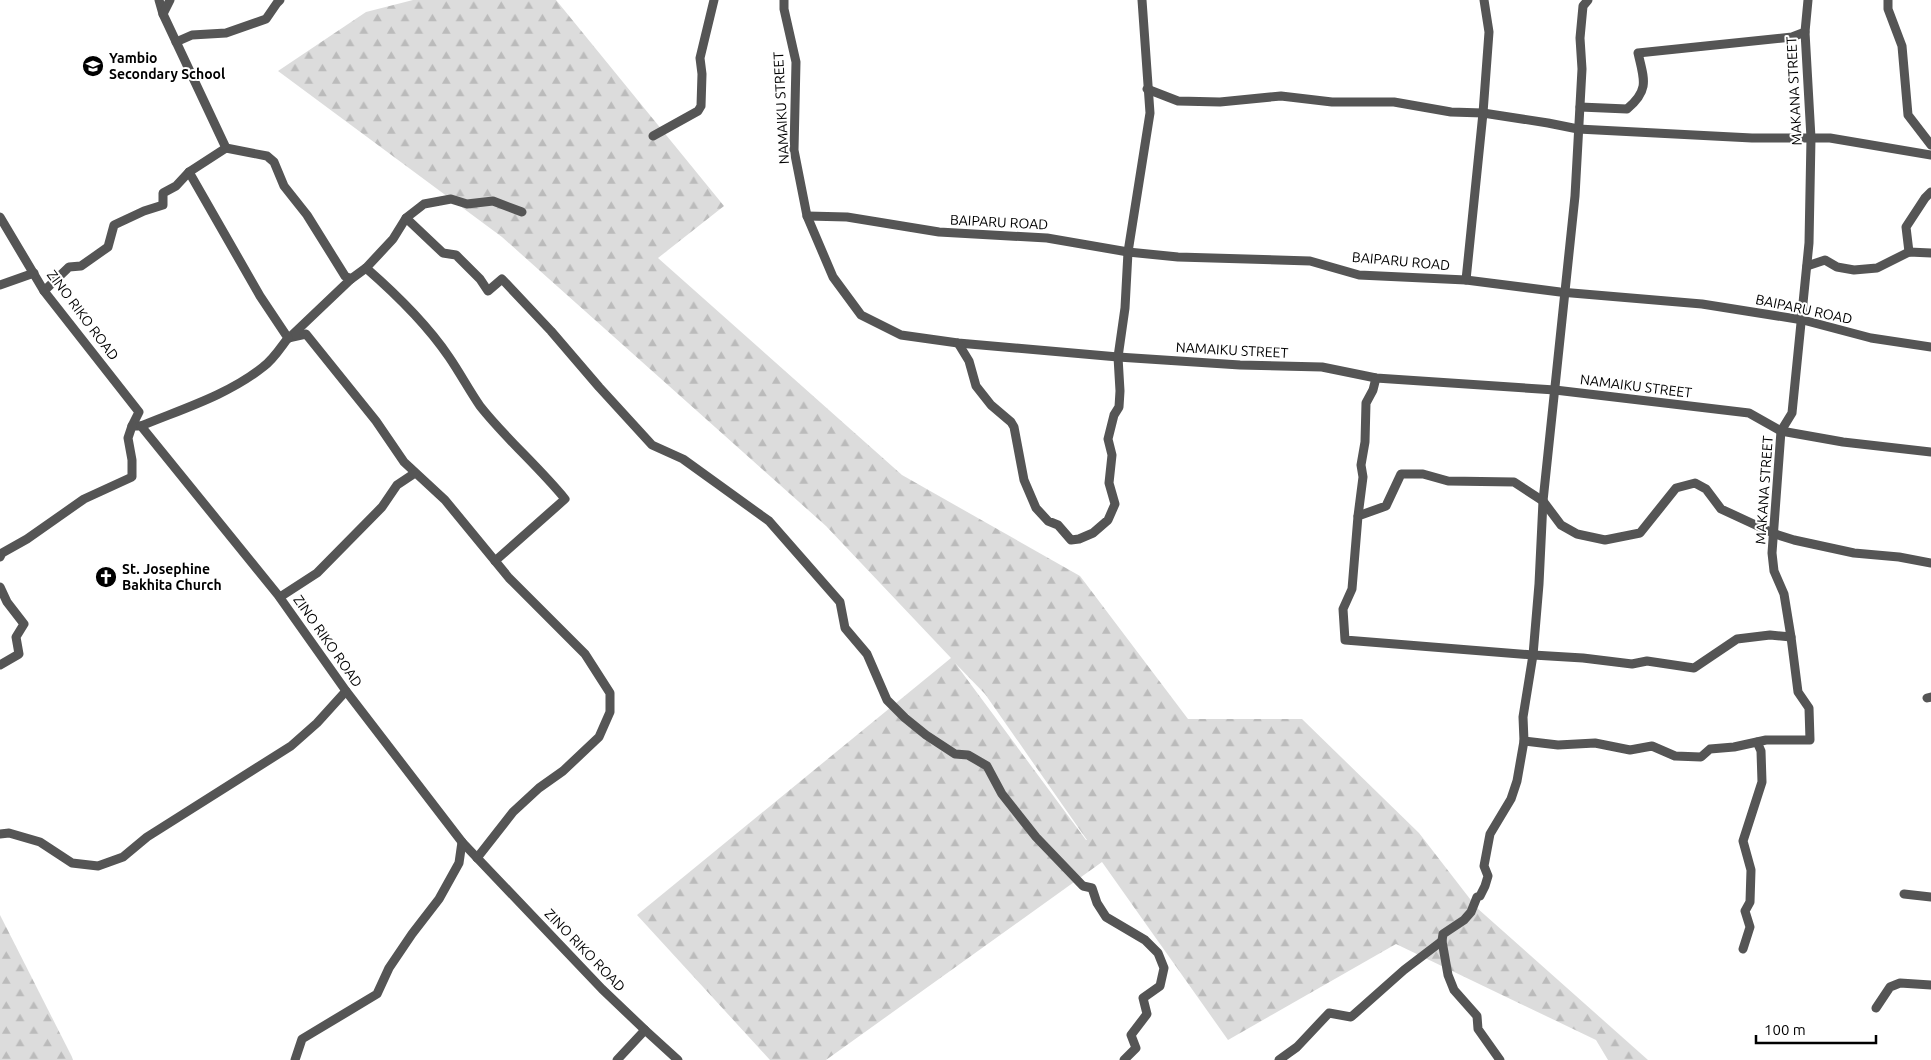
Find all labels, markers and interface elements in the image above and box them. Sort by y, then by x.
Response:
street label: MAKANA STREET [1783,36,1805,146]
place label: Yambio Secondary School [109,50,225,82]
street label: NAMAIKU STREET [770,51,792,165]
school or university icon: Yambio Secondary School [81,54,105,78]
street label: BAIPARU ROAD [949,211,1049,233]
street label: BAIPARU ROAD [1351,249,1451,273]
street label: ZINO RIKO ROAD [44,267,122,363]
street label: BAIPARU ROAD [1754,291,1854,327]
street label: NAMAIKU STREET [1175,339,1289,361]
street label: NAMAIKU STREET [1579,371,1693,401]
street label: MAKANA STREET [1752,435,1776,545]
place label: St. Josephine Bakhita Church [122,561,222,593]
church icon: St. Josephine Bakhita Church [94,565,118,589]
street label: ZINO RIKO ROAD [290,592,366,690]
street label: ZINO RIKO ROAD [542,905,629,995]
scale bar [1756,1012,1876,1044]
text: 100 m [1764,1021,1806,1038]

